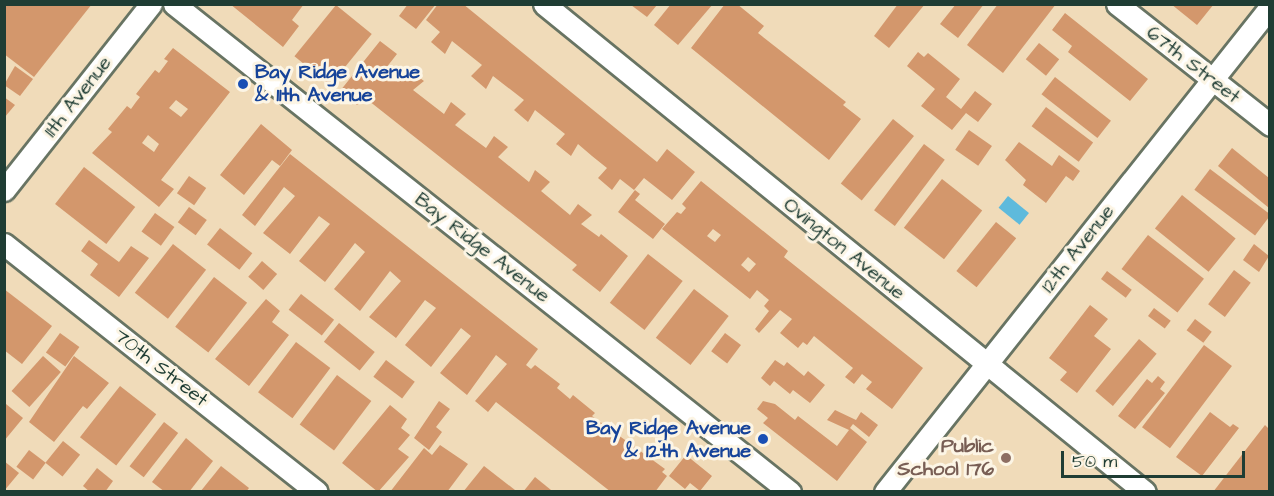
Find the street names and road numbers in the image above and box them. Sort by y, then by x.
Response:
street label: 67th Street [1141,21,1245,109]
street label: 11th Avenue [39,52,117,142]
street label: Bay Ridge Avenue [410,188,554,308]
street label: Ovington Avenue [778,193,910,305]
street label: 12th Avenue [1036,200,1120,298]
street label: 70th Street [109,324,213,412]

